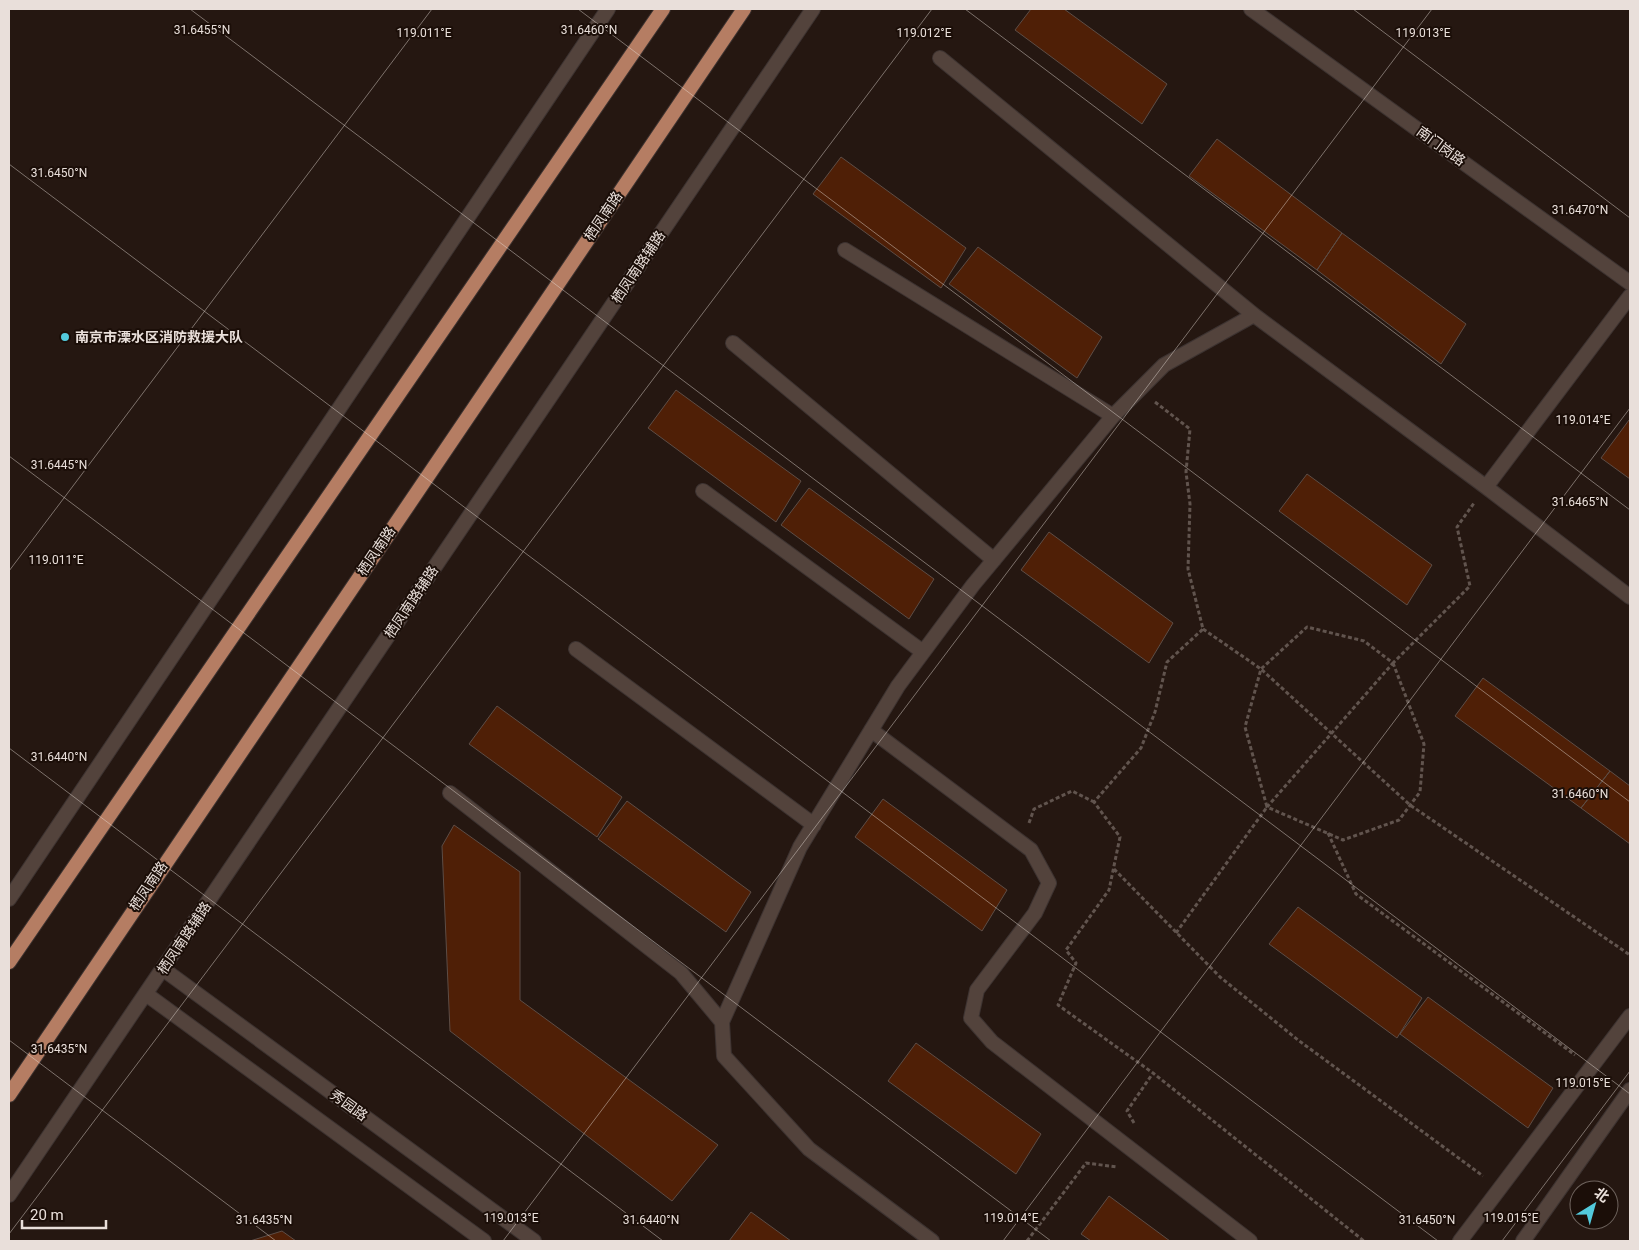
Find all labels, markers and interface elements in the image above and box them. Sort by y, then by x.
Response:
text: 31.6455°N [174,23,230,37]
text: 31.6460°N [561,23,617,37]
text: 119.011°E [397,26,452,40]
text: 119.012°E [897,26,952,40]
text: 119.013°E [1396,26,1451,40]
street label: 南门岗路 [1414,123,1468,169]
text: 31.6450°N [31,166,87,180]
street label: 栖凤南路 [581,188,625,244]
text: 31.6470°N [1552,203,1608,217]
street label: 栖凤南路辅路 [608,228,668,306]
place label: 南京市溧水区消防救援大队 [75,329,243,345]
marker: 南京市溧水区消防救援大队 [59,331,71,343]
text: 119.014°E [1556,413,1611,427]
text: 31.6445°N [31,458,87,472]
text: 31.6465°N [1552,495,1608,509]
street label: 栖凤南路 [354,523,398,579]
text: 119.011°E [29,553,84,567]
street label: 栖凤南路辅路 [381,563,441,641]
text: 31.6440°N [31,750,87,764]
text: 31.6460°N [1552,787,1608,801]
street label: 栖凤南路 [126,858,170,914]
street label: 栖凤南路辅路 [154,899,214,977]
text: 31.6435°N [31,1042,87,1056]
text: 119.015°E [1556,1076,1611,1090]
street label: 秀园路 [327,1086,371,1124]
north arrow [1569,1180,1619,1230]
text: 北 [1591,1184,1612,1205]
scale bar [22,1198,106,1230]
text: 20 m [30,1206,64,1224]
text: 119.013°E [484,1211,539,1225]
text: 119.014°E [984,1211,1039,1225]
text: 119.015°E [1484,1211,1539,1225]
text: 31.6435°N [236,1213,292,1227]
text: 31.6440°N [623,1213,679,1227]
text: 31.6450°N [1399,1213,1455,1227]

